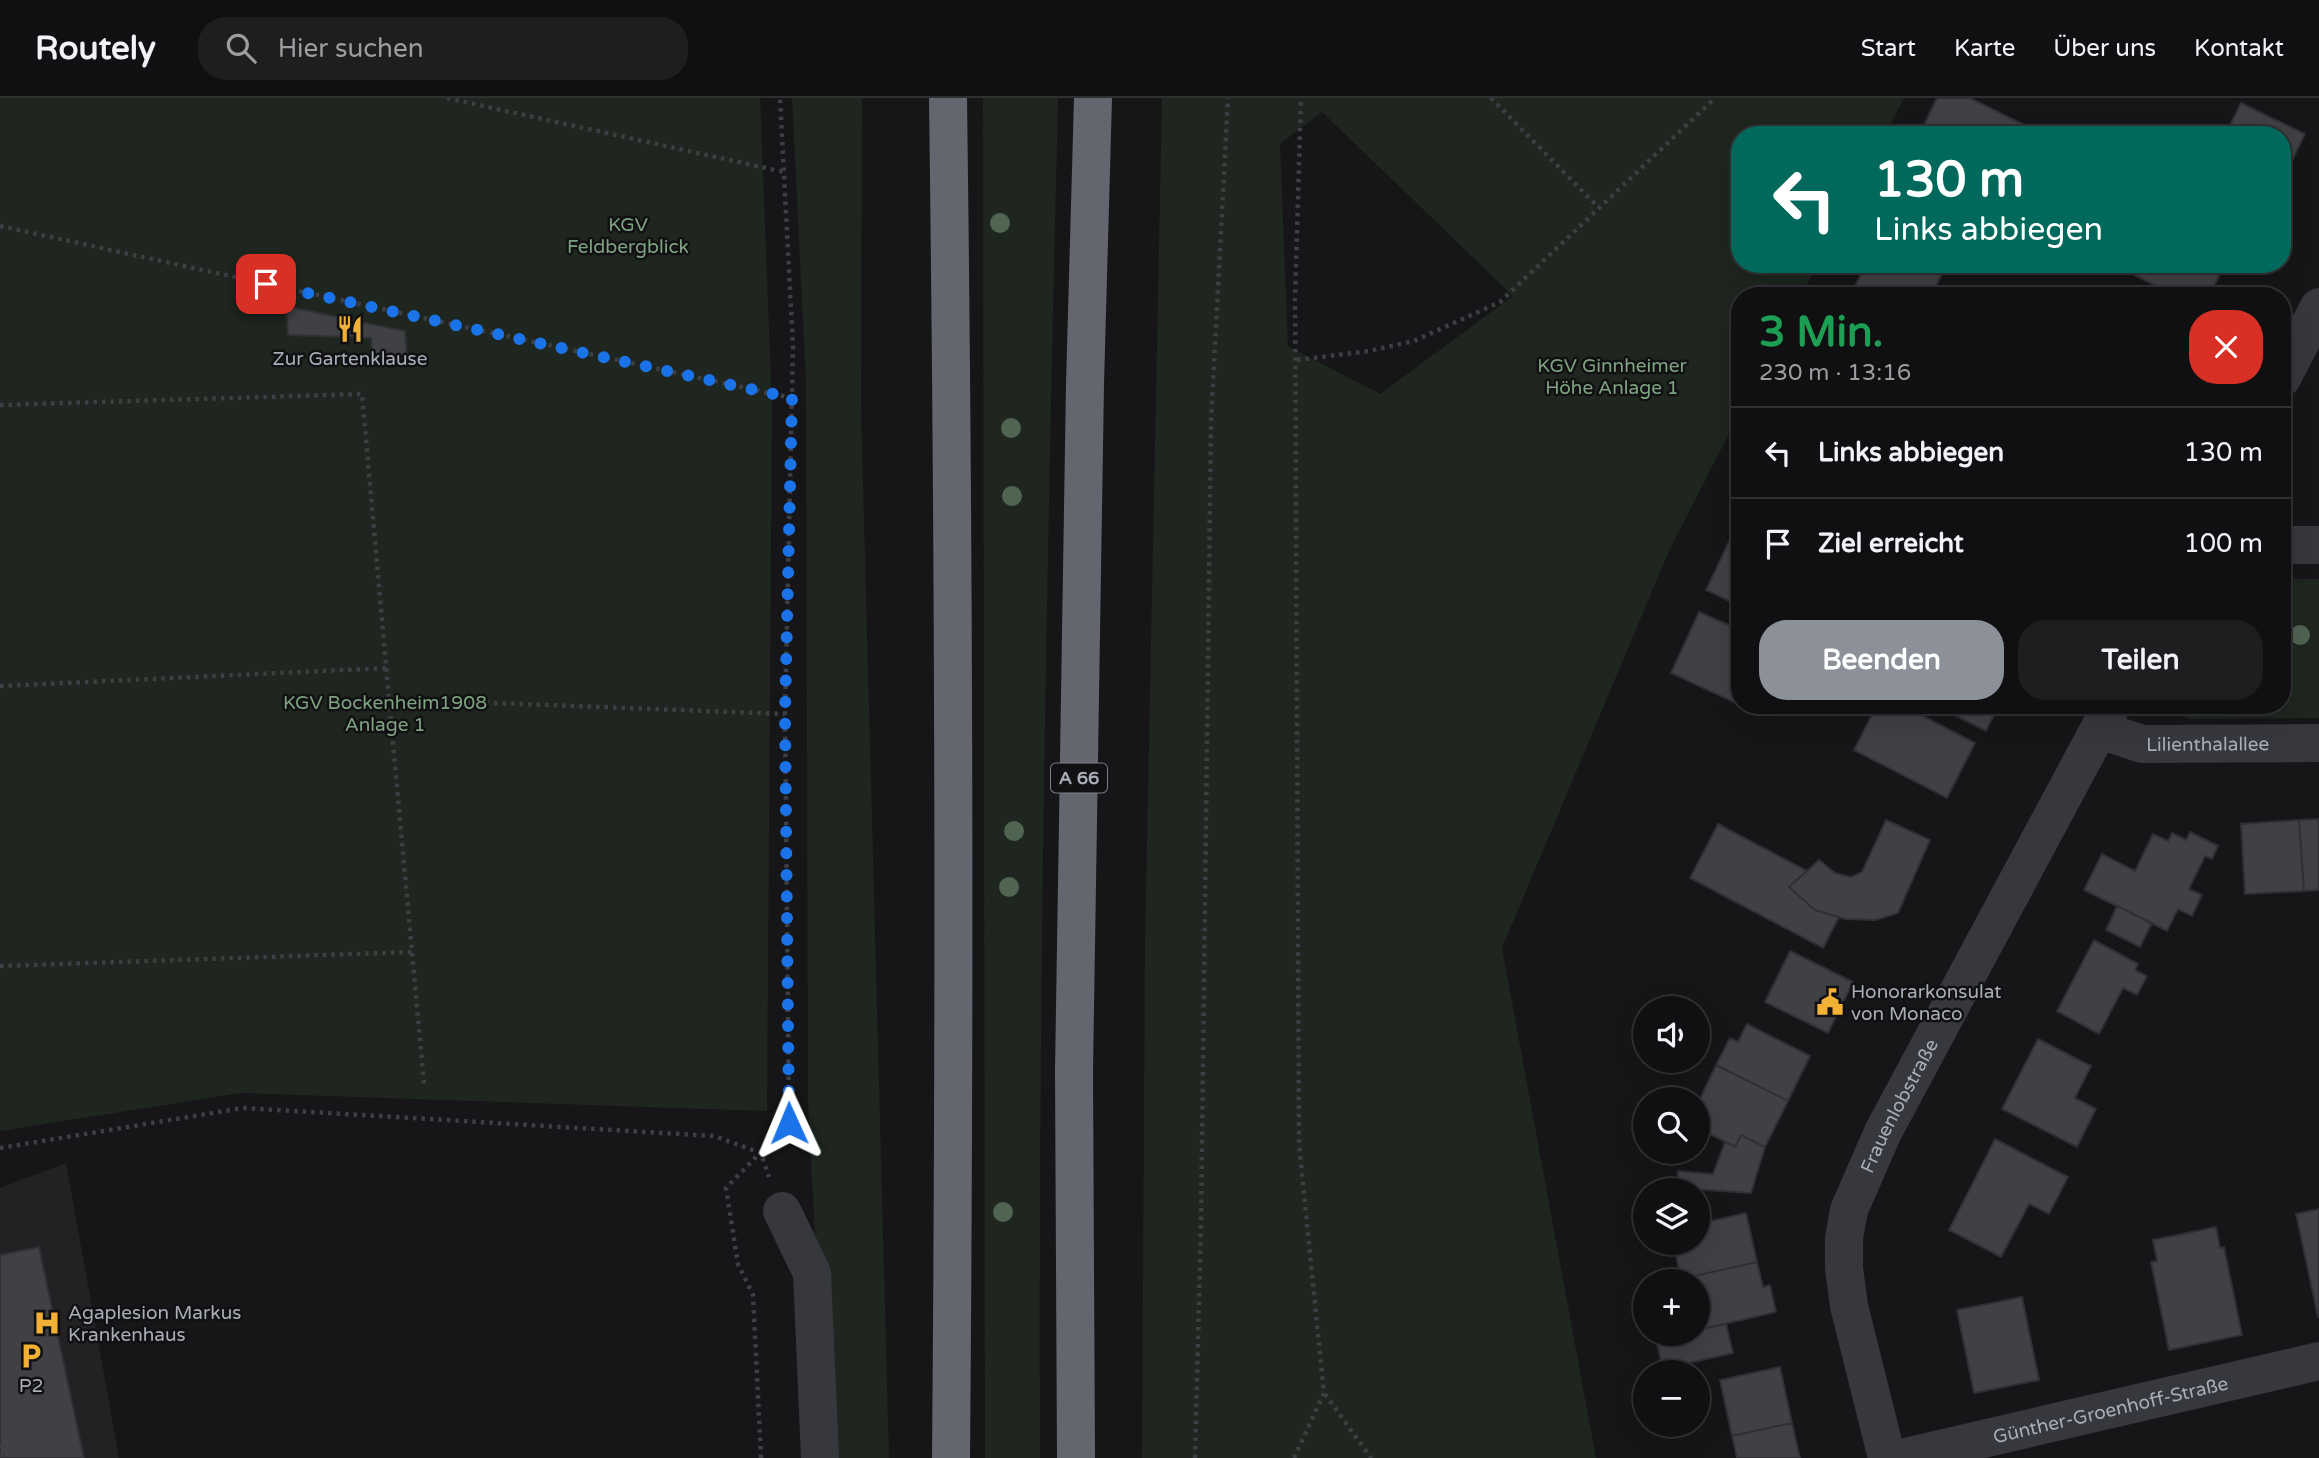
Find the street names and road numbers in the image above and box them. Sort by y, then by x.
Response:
street label: Lilienthalallee [2146,733,2269,756]
road number: A 66 [1051,764,1107,792]
street label: Frauenlobstraße [1856,1035,1943,1177]
street label: Günther-Groenhoff-Straße [1991,1372,2230,1448]

